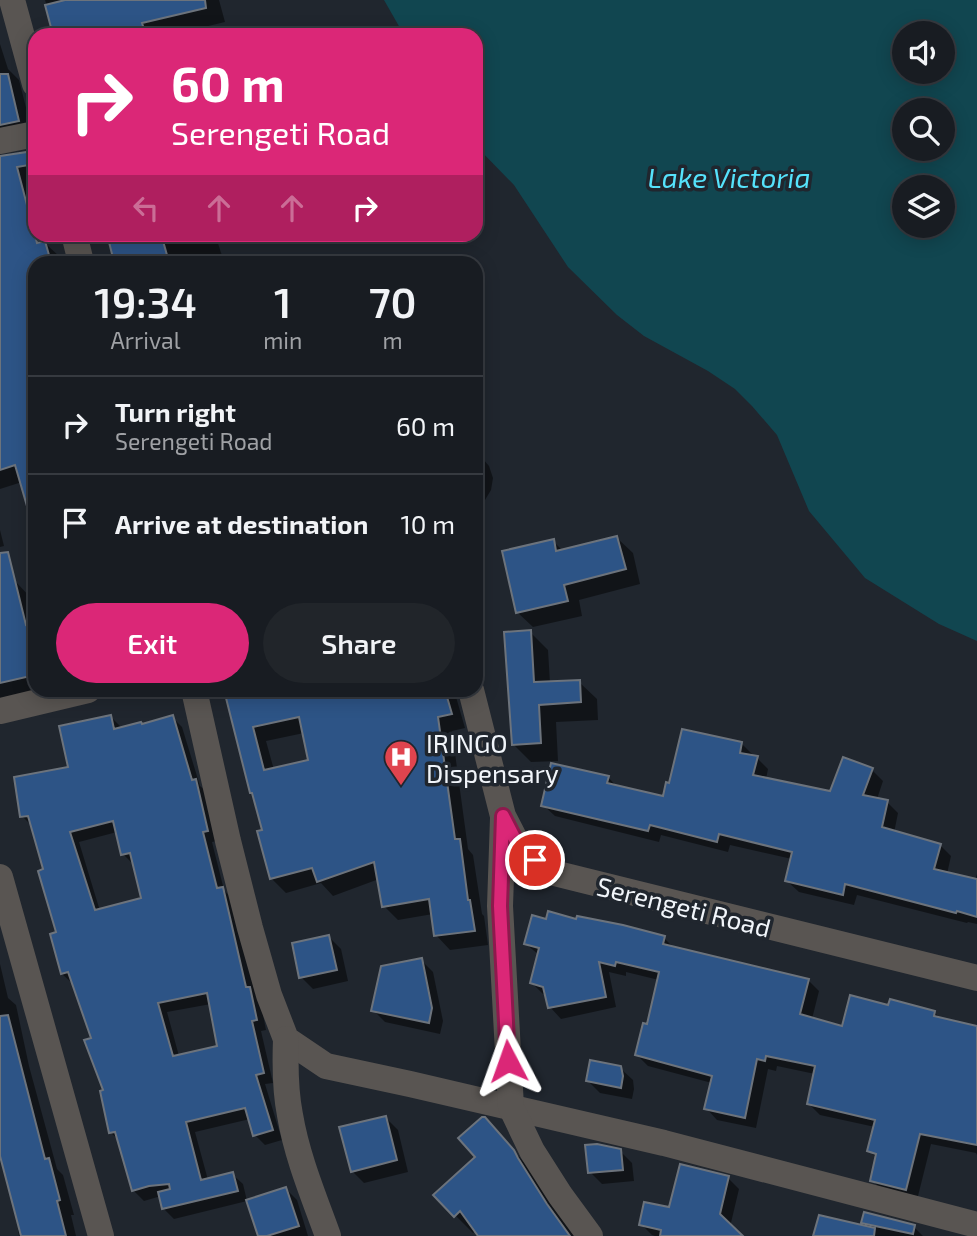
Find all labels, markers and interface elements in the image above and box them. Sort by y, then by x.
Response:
map controls [892,21,955,238]
button: sound [892,21,955,84]
text: 60 m [171,53,285,112]
icon: right [56,56,147,147]
button: search [892,98,955,161]
text: Serengeti Road [171,113,390,151]
water label: Lake Victoria [647,160,811,194]
button: layers [892,175,955,238]
icon: left [127,189,165,227]
icon: ahead [200,189,238,227]
icon: ahead [273,189,311,227]
icon: right [346,189,384,227]
text: 19:34 [94,276,197,326]
text: 1 [274,276,292,326]
text: 70 [369,276,417,326]
text: Arrival [111,326,181,354]
text: min [263,326,302,354]
text: m [383,326,403,354]
text: Turn right [115,396,236,427]
icon: right [56,406,94,444]
text: 60 m [396,410,455,441]
text: Serengeti Road [115,427,273,455]
icon: arrive [56,504,94,542]
text: Arrive at destination [115,508,368,539]
text: 10 m [400,508,455,539]
button: Exit [56,603,249,683]
button: Share [263,603,455,683]
place label: IRINGO Dispensary [426,727,559,788]
hospital icon: IRINGO Dispensary [382,738,420,787]
pin [505,830,565,890]
icon: arrive [516,841,554,879]
street label: Serengeti Road [594,869,774,943]
position arrow [471,1024,545,1098]

